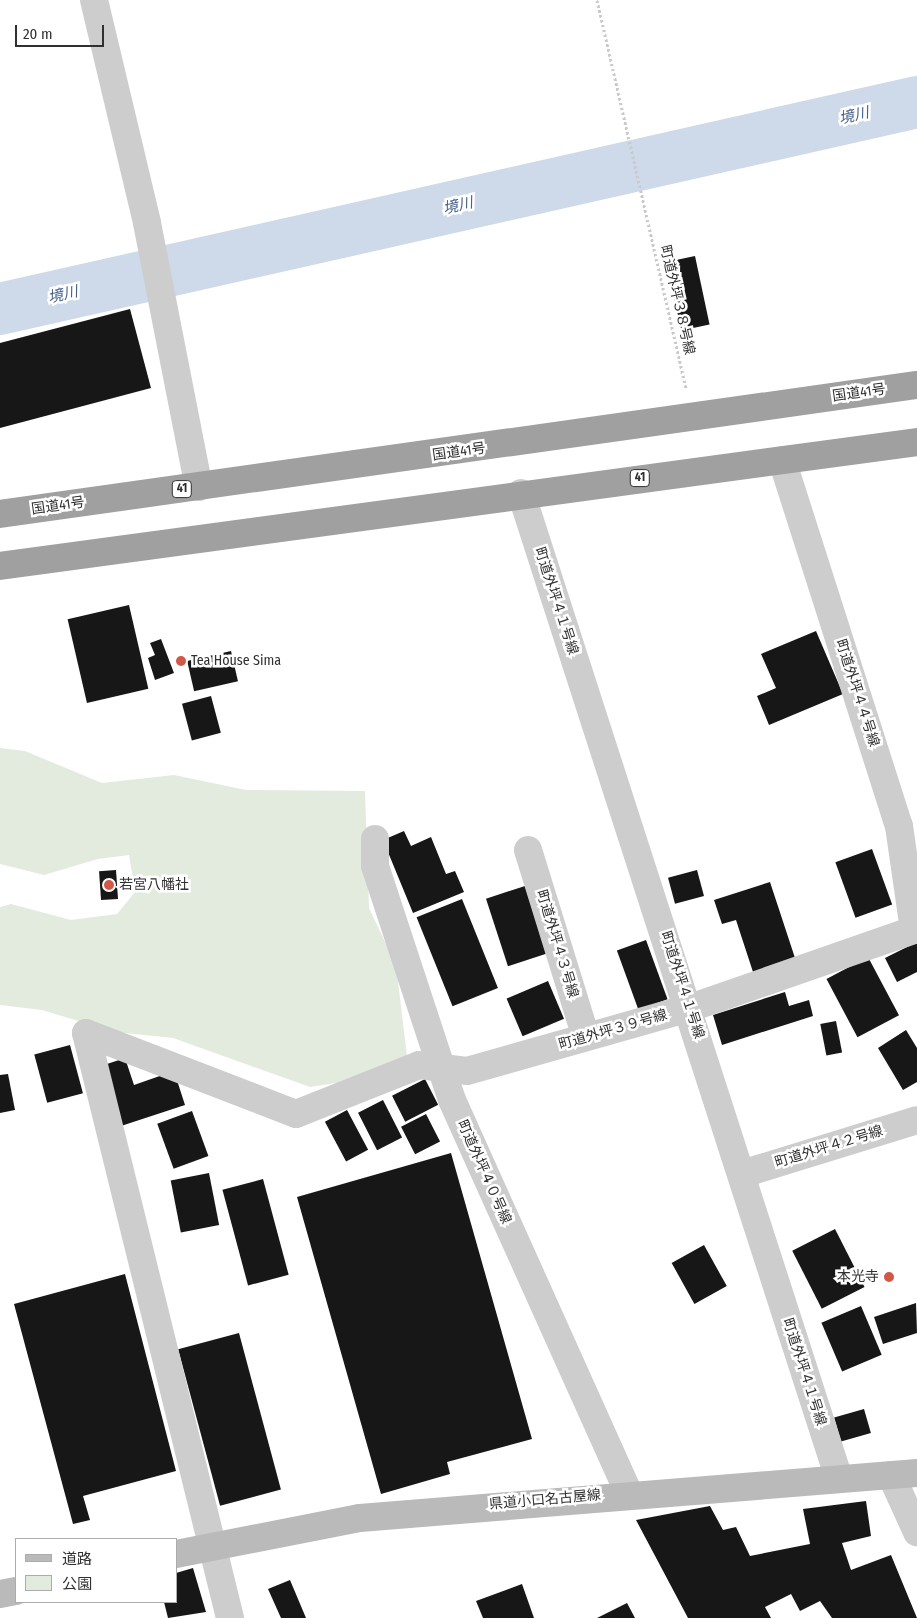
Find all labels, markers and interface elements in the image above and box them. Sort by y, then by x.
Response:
scale bar [18,15,106,47]
text: 20 m [23,25,53,43]
water label: 境川 [837,104,871,128]
water label: 境川 [441,194,475,218]
street label: 町道外坪３８号線 [656,244,698,356]
water label: 境川 [46,283,80,307]
street label: 国道41号 [831,381,887,405]
street label: 国道41号 [431,440,487,464]
road number: 41 [629,468,651,488]
road number: 41 [171,479,193,498]
street label: 国道41号 [30,494,86,518]
street label: 町道外坪４１号線 [531,545,581,657]
street label: 町道外坪４４号線 [832,637,882,749]
place label: Tea House Sima [191,653,281,669]
marker: Tea House Sima [175,655,187,667]
place label: 若宮八幡社 [119,877,189,893]
marker: 若宮八幡社 [103,879,115,891]
street label: 町道外坪４３号線 [533,888,581,1000]
street label: 町道外坪４１号線 [657,929,707,1041]
street label: 町道外坪３９号線 [557,1006,669,1054]
street label: 町道外坪４０号線 [454,1117,514,1227]
street label: 町道外坪４２号線 [773,1123,885,1171]
place label: 本光寺 [837,1269,879,1285]
marker: 本光寺 [883,1271,895,1283]
street label: 町道外坪４１号線 [779,1316,829,1428]
street label: 県道小口名古屋線 [488,1487,602,1513]
legend [15,1538,178,1603]
text: 道路 [62,1550,92,1568]
text: 公園 [62,1575,92,1593]

